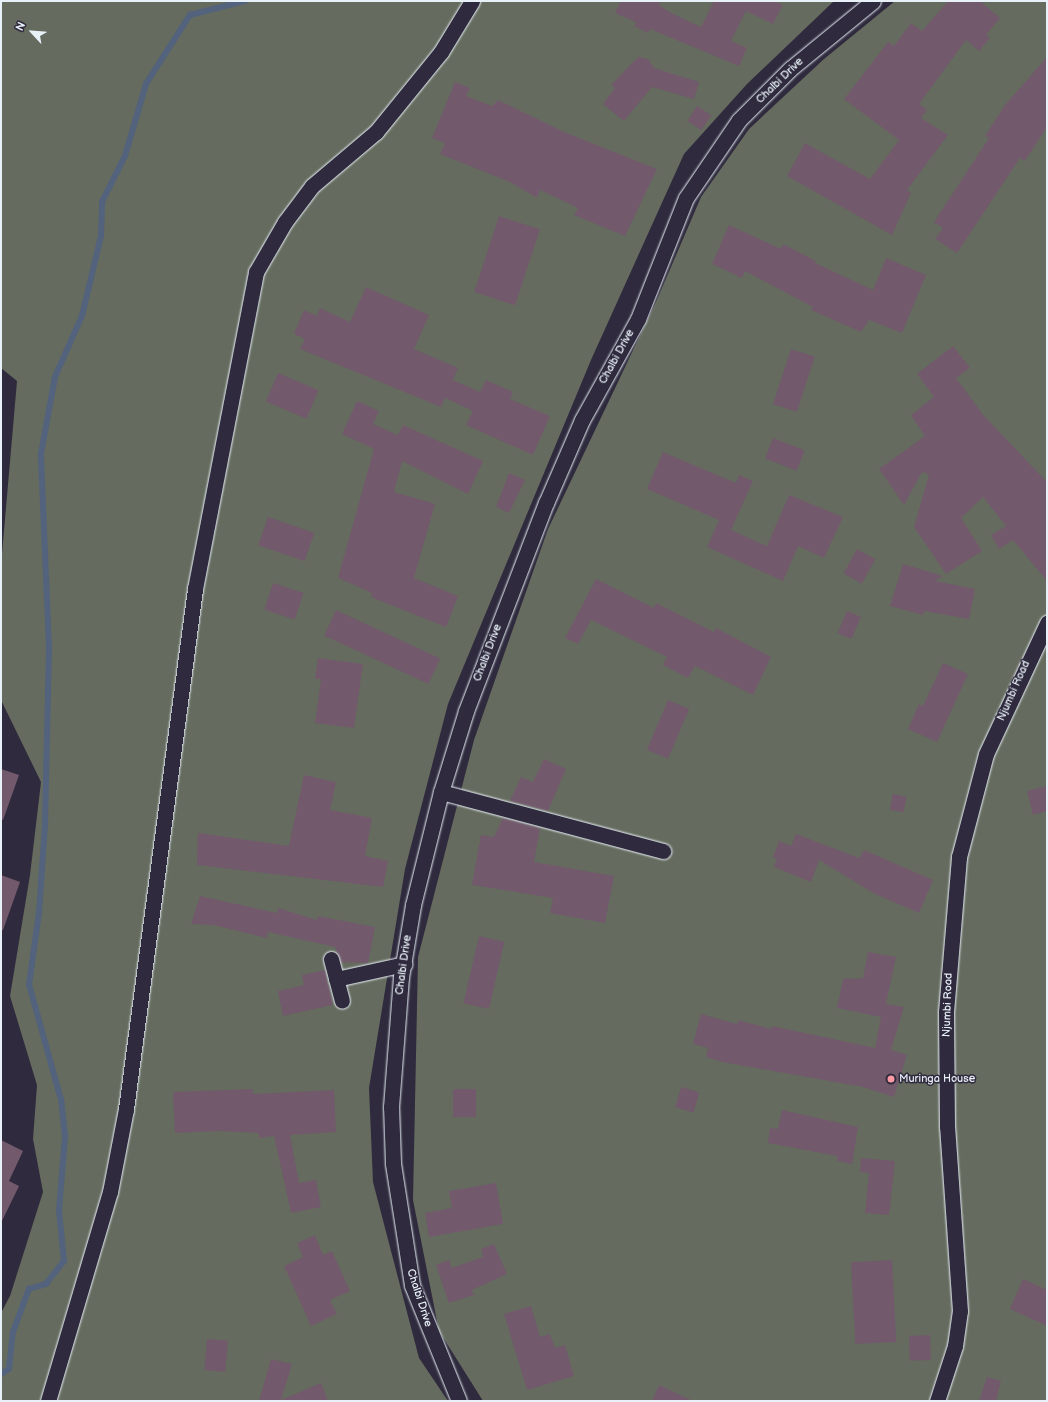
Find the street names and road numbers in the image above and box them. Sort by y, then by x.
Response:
street label: Chalbi Drive [754,55,806,107]
street label: Chalbi Drive [597,327,637,387]
street label: Chalbi Drive [471,623,505,683]
street label: Njumbi Road [995,659,1033,723]
street label: Chalbi Drive [393,934,415,996]
street label: Njumbi Road [940,973,956,1037]
street label: Chalbi Drive [403,1267,435,1329]

